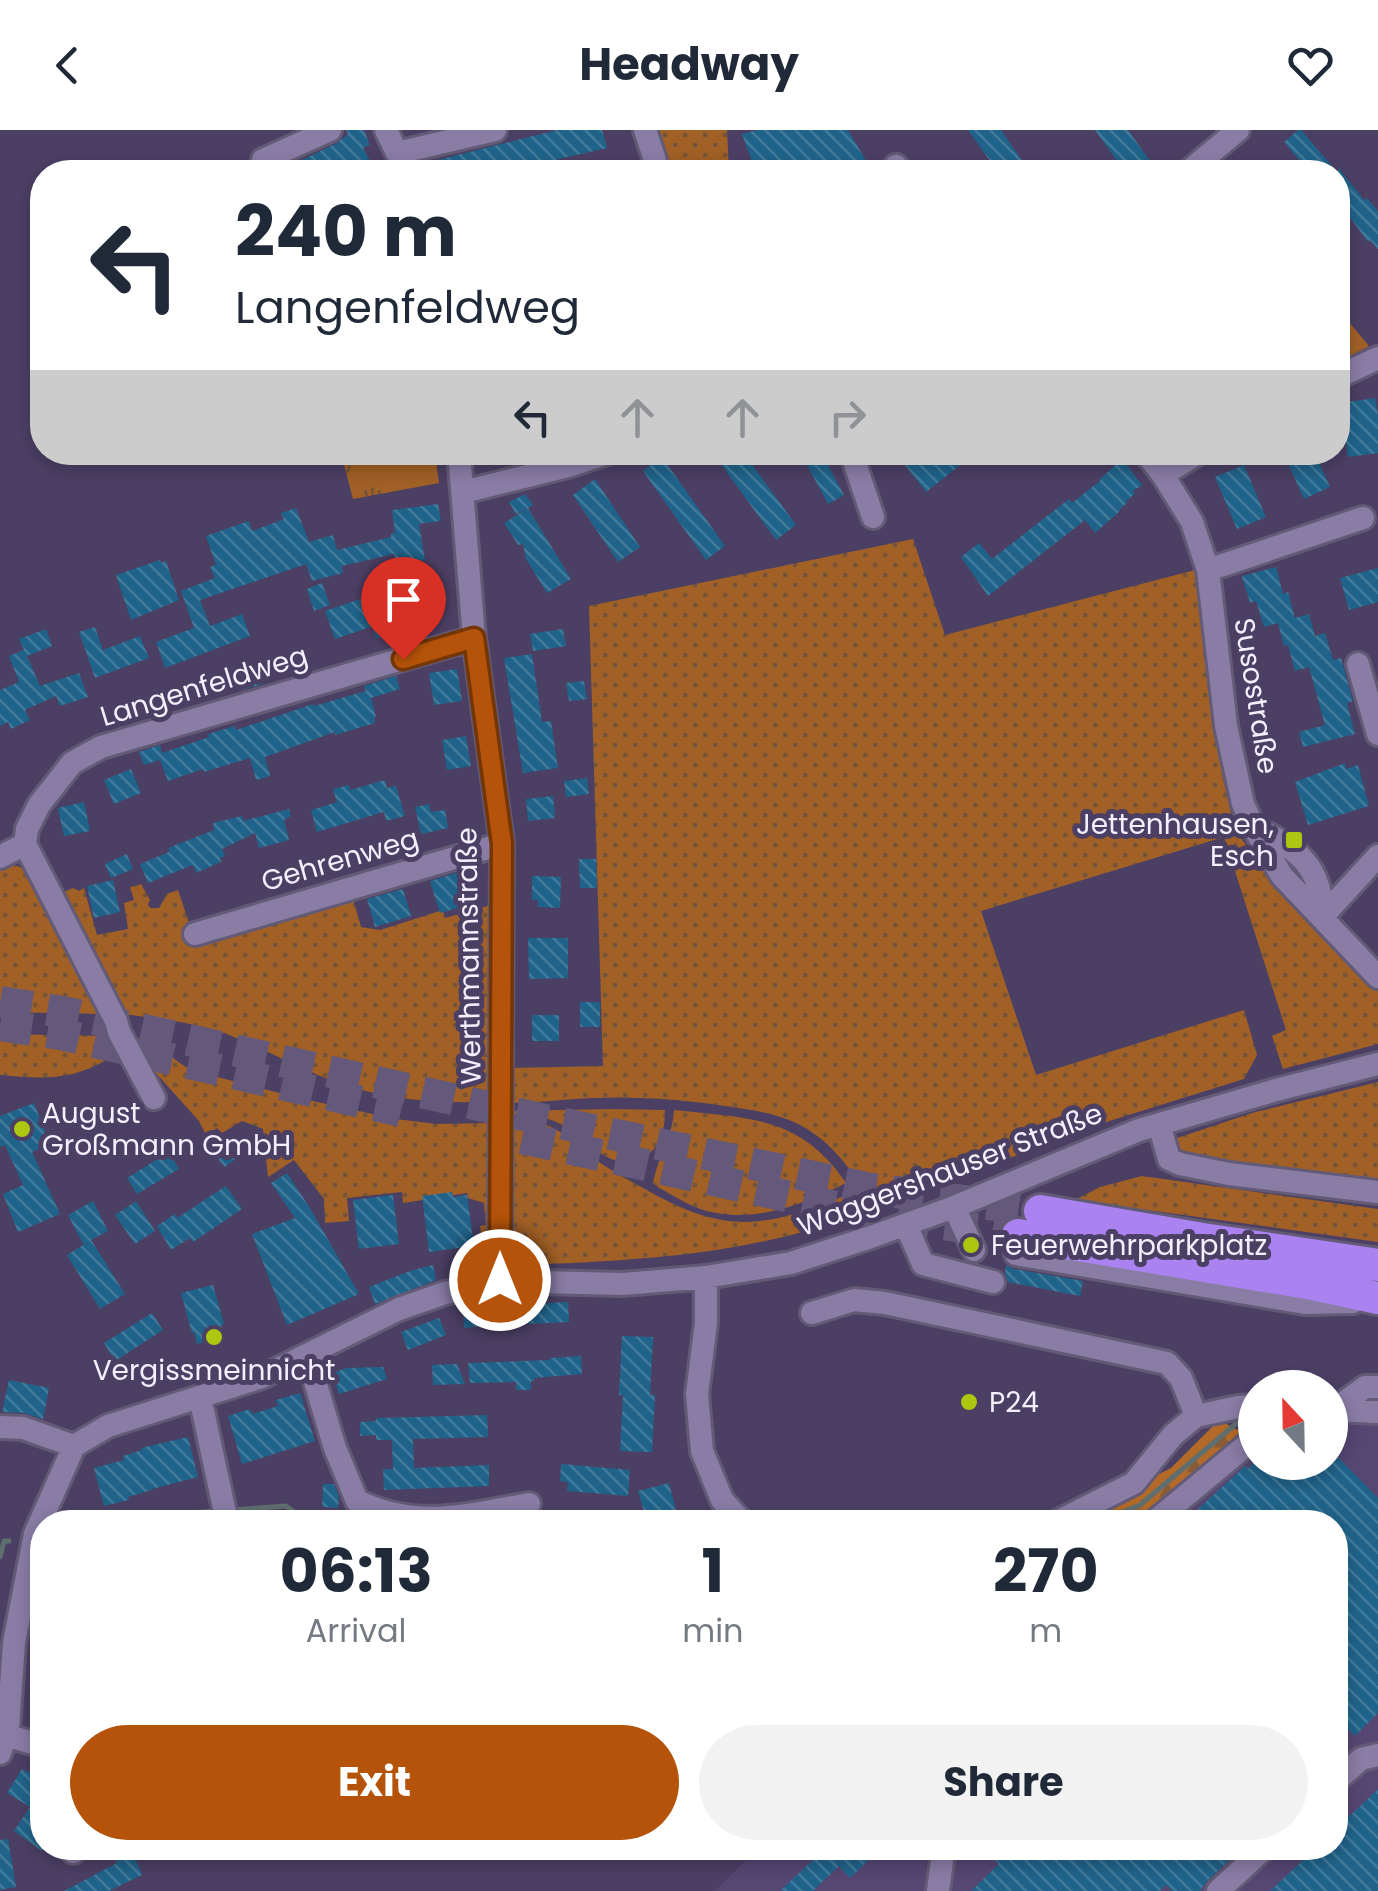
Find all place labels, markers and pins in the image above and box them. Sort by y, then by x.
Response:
pin [361,557,446,660]
place label: Jettenhausen, Esch [1076,805,1274,876]
marker: Jettenhausen, Esch [1283,829,1305,851]
place label: August Großmann GmbH [42,1094,291,1165]
marker: August Großmann GmbH [11,1118,33,1140]
place label: Feuerwehrparkplatz [991,1226,1267,1265]
marker: Feuerwehrparkplatz [960,1234,982,1256]
marker: Vergissmeinnicht [203,1326,225,1348]
place label: Vergissmeinnicht [93,1351,335,1390]
place label: P24 [989,1383,1039,1422]
marker: P24 [958,1391,980,1413]

